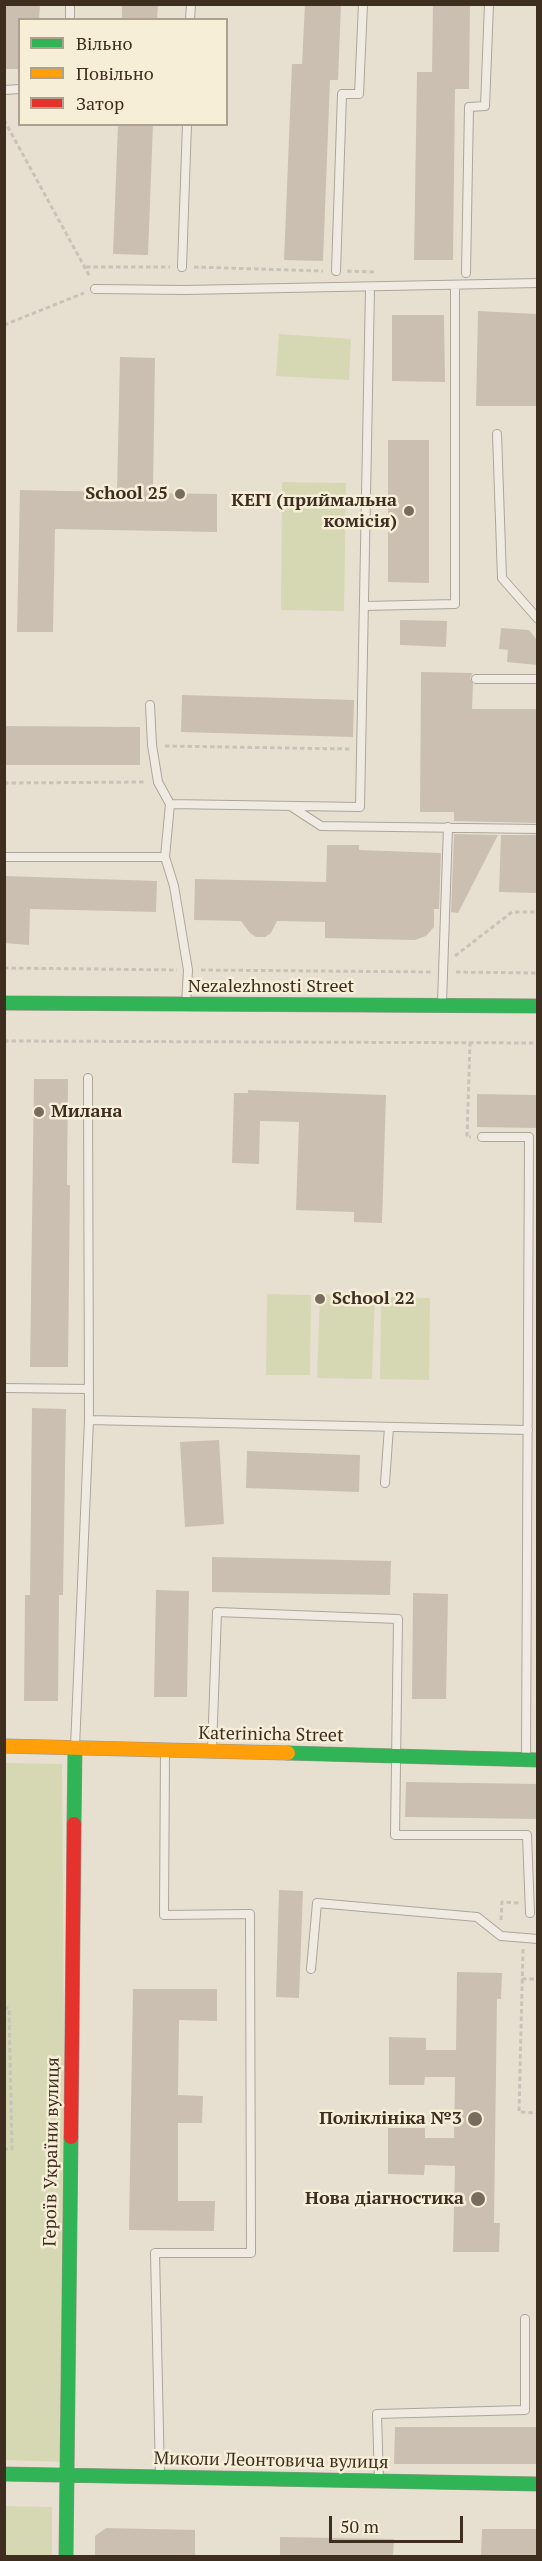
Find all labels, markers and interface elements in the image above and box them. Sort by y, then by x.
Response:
legend [18,18,228,126]
text: Вільно [76,31,132,55]
text: Повільно [76,61,154,85]
text: Затор [76,91,124,115]
place label: School 25 [85,483,168,505]
marker: School 25 [173,487,187,501]
place label: КЕГІ (приймальна комісія) [231,490,397,532]
marker: КЕГІ (приймальна комісія) [402,504,416,518]
street label: Nezalezhnosti Street [188,976,354,998]
place label: Милана [51,1101,122,1123]
marker: Милана [32,1105,46,1119]
place label: School 22 [332,1288,415,1310]
marker: School 22 [313,1292,327,1306]
street label: Katerinicha Street [198,1723,344,1747]
street label: Героїв України вулиця [40,2057,64,2247]
place label: Поліклініка №3 [319,2108,462,2130]
marker: Поліклініка №3 [466,2110,484,2128]
place label: Нова діагностика [305,2188,464,2210]
marker: Нова діагностика [469,2190,487,2208]
street label: Миколи Леонтовича вулиця [153,2448,389,2474]
scale bar [332,2504,466,2542]
text: 50 m [340,2514,379,2538]

